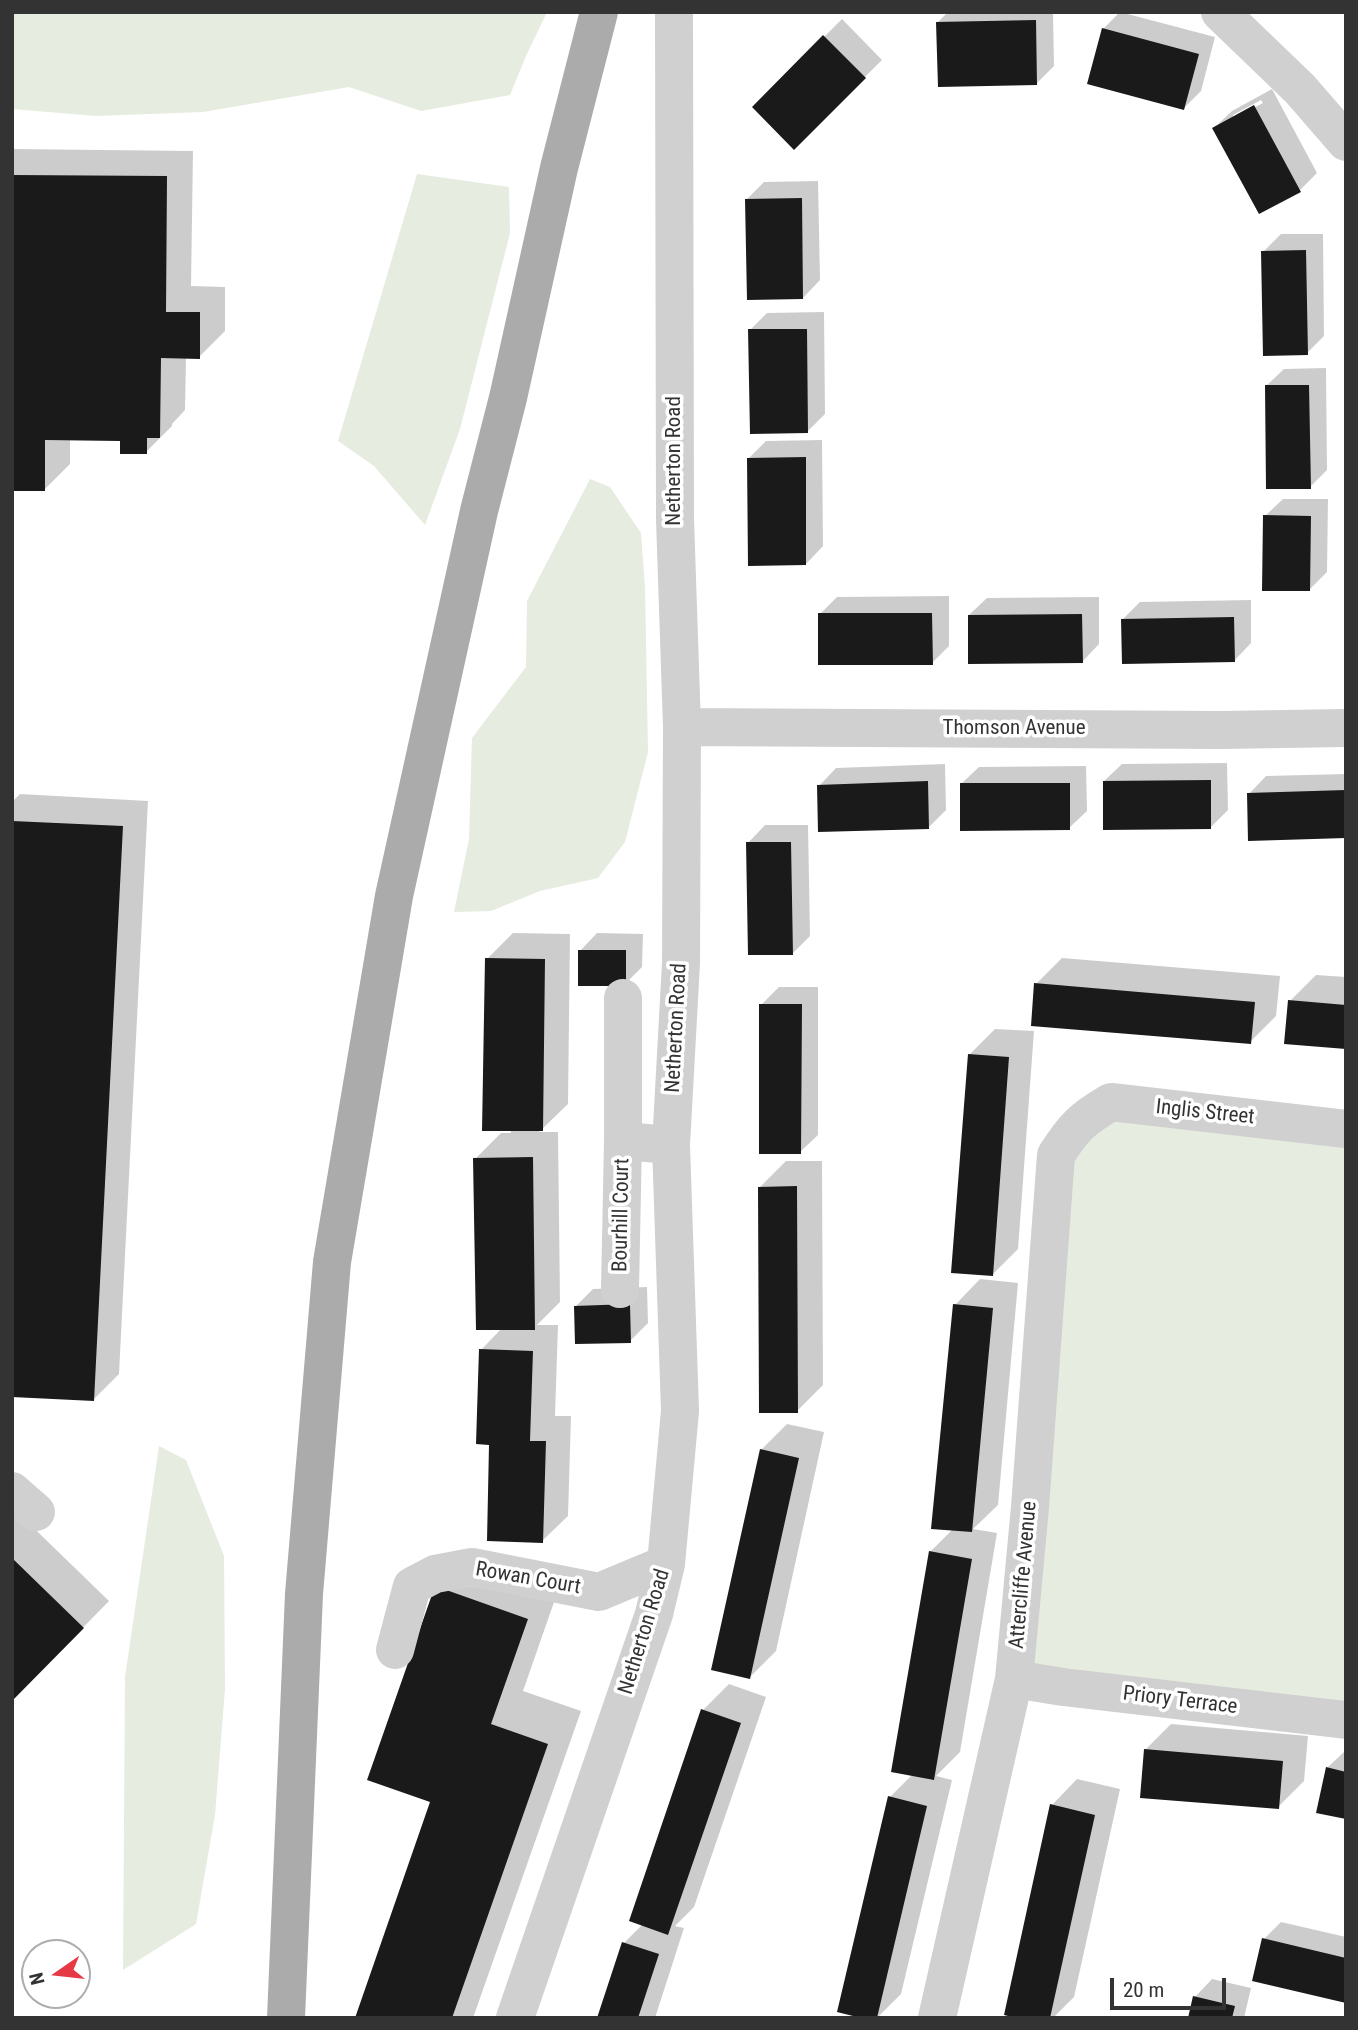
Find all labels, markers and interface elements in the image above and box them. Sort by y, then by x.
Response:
street label: Netherton Road [662,396,688,526]
street label: Thomson Avenue [943,716,1085,742]
street label: Netherton Road [661,963,693,1093]
street label: Inglis Street [1154,1095,1256,1131]
street label: Bourhill Court [608,1158,636,1272]
street label: Attercliffe Avenue [1005,1500,1043,1650]
street label: Rowan Court [474,1557,582,1601]
street label: Netherton Road [614,1566,676,1698]
street label: Priory Terrace [1121,1681,1239,1721]
north arrow [21,1939,91,2009]
scale bar [1113,1964,1228,2008]
text: N [25,1970,50,1987]
text: 20 m [1123,1978,1164,2002]

